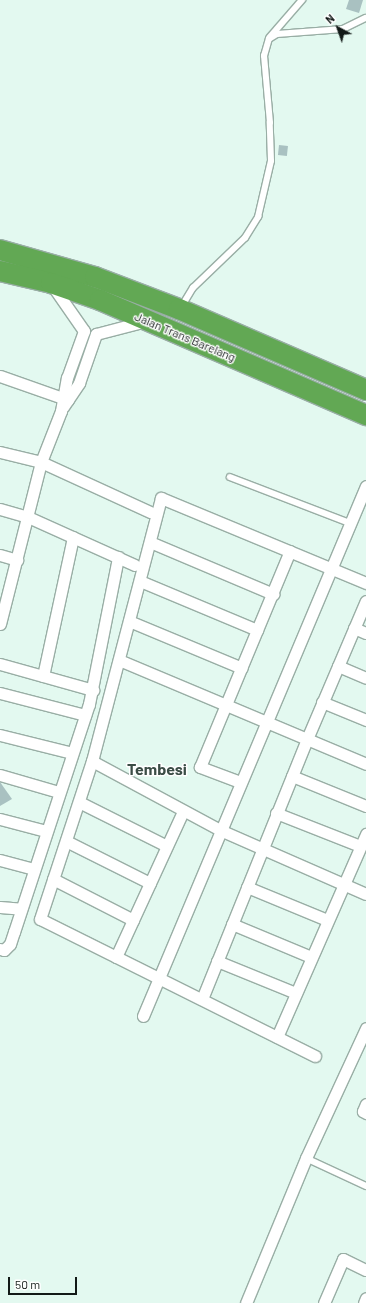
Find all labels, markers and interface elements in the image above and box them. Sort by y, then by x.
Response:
north arrow [318,8,358,48]
text: N [323,11,337,26]
street label: Jalan Trans Barelang [132,309,238,365]
district label: Tembesi [127,759,187,779]
scale bar [10,1269,79,1295]
text: 50 m [15,1277,40,1291]

